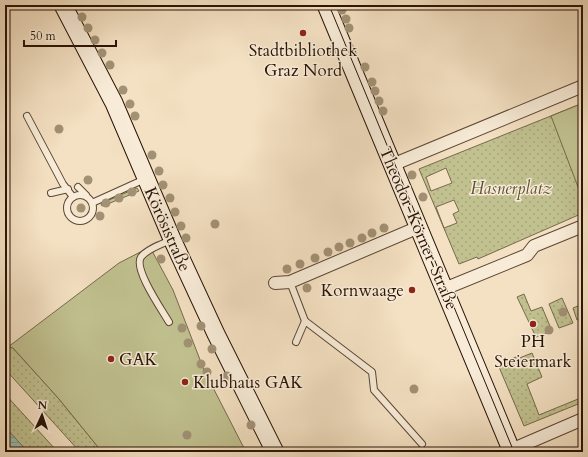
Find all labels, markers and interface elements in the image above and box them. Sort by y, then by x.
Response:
scale bar [24,22,116,48]
text: 50 m [30,28,57,44]
marker: Stadtbibliothek Graz Nord [298,28,308,38]
place label: Stadtbibliothek Graz Nord [249,39,358,82]
street label: Theodor-Körner-Straße [374,143,463,313]
park label: Hasnerplatz [470,177,552,200]
street label: Körösistraße [139,183,196,275]
place label: Kornwaage [321,279,404,302]
marker: Kornwaage [407,285,417,295]
marker: PH Steiermark [528,319,538,329]
place label: PH Steiermark [494,330,573,373]
place label: GAK [119,348,158,371]
marker: GAK [106,354,116,364]
place label: Klubhaus GAK [193,371,303,394]
marker: Klubhaus GAK [180,377,190,387]
north arrow [22,395,62,435]
text: N [37,398,48,413]

